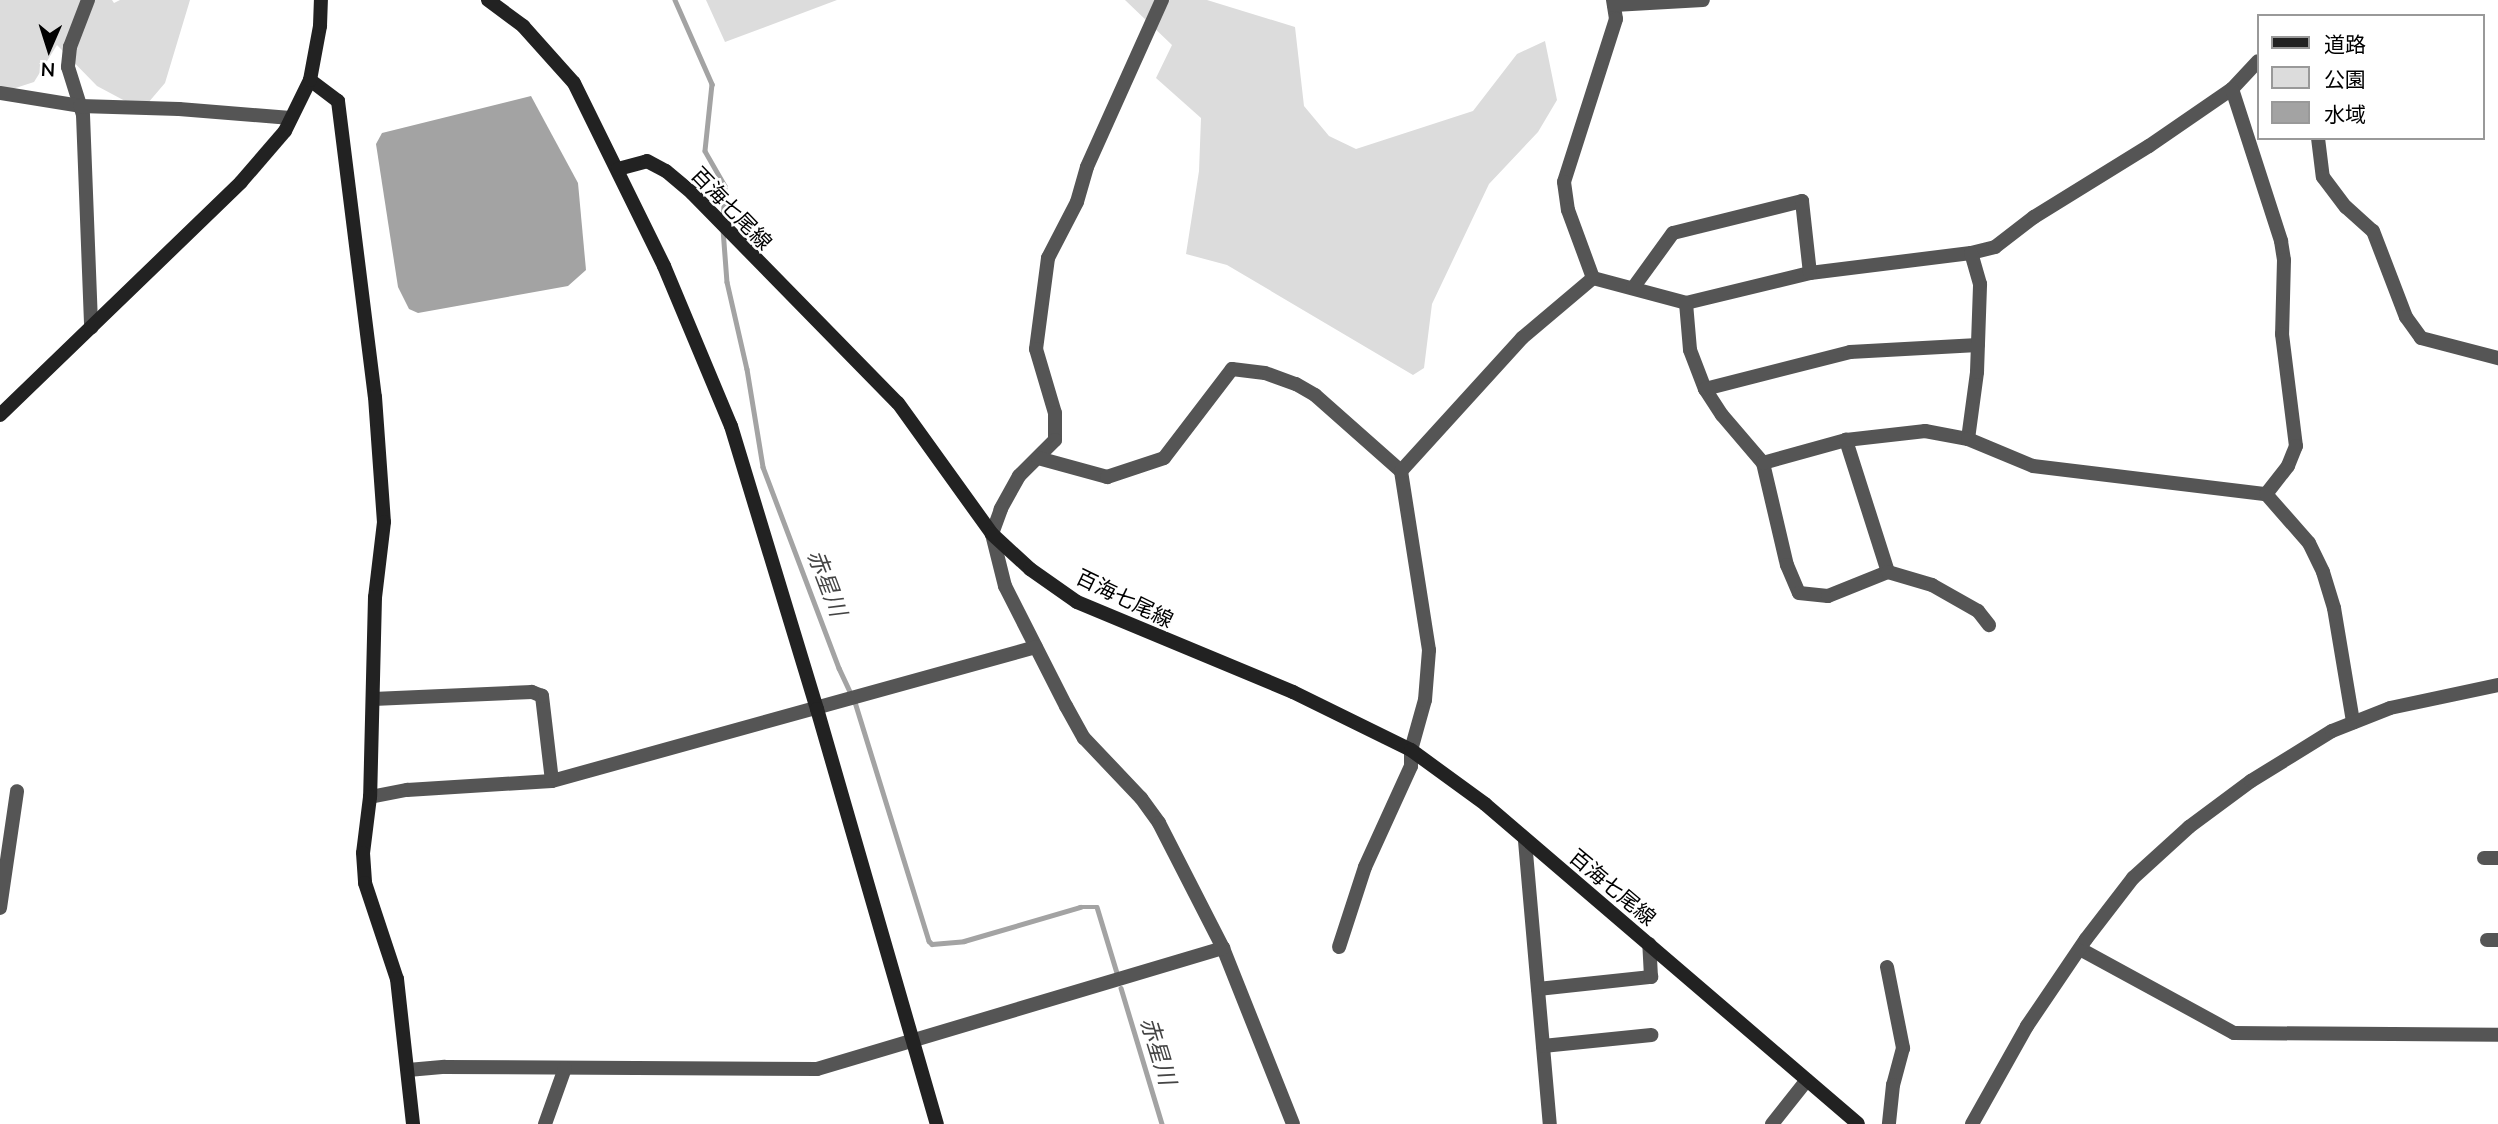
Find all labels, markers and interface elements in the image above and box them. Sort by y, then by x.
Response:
north arrow [14,14,84,84]
legend [2256,14,2484,140]
text: 道路 [2324,31,2366,57]
text: N [40,58,56,82]
text: 公園 [2324,66,2366,92]
text: 水域 [2324,101,2366,127]
street label: 百海七尾線 [686,161,778,255]
water label: 赤星川 [802,546,852,620]
street label: 百海七尾線 [1072,564,1178,632]
street label: 百海七尾線 [1565,844,1661,930]
water label: 赤星川 [1135,1014,1181,1088]

